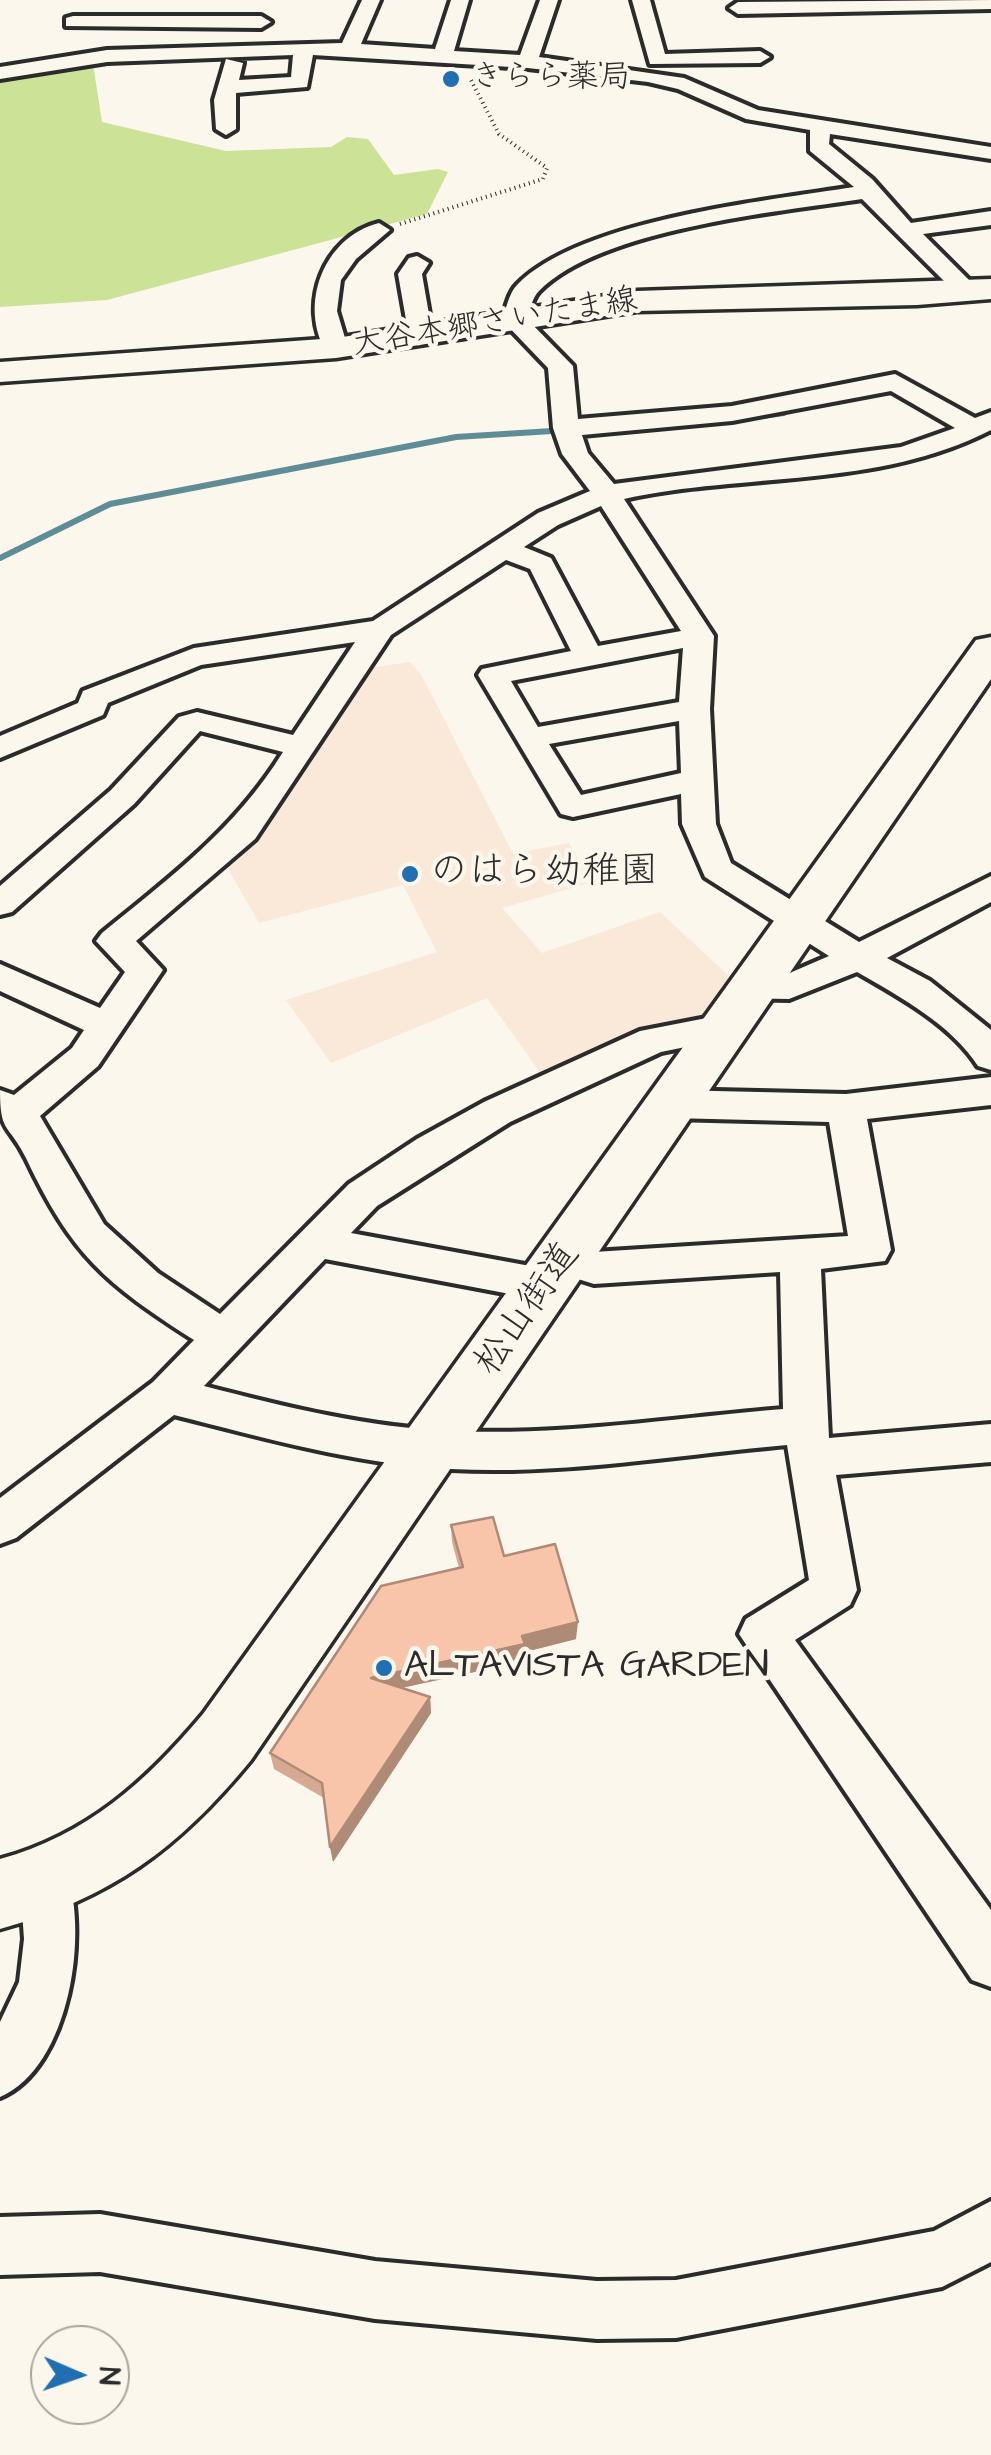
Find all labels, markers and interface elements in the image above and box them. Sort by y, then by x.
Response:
place label: きらら薬局 [471,60,631,98]
marker: きらら薬局 [440,68,462,90]
street label: 大谷本郷さいたま線 [350,283,640,365]
place label: のはら幼稚園 [430,851,658,897]
marker: のはら幼稚園 [399,863,421,885]
street label: 松山街道 [467,1235,591,1385]
place label: ALTAVISTA GARDEN [404,1645,769,1691]
marker: ALTAVISTA GARDEN [373,1657,395,1679]
north arrow [30,2325,130,2425]
text: N [89,2367,128,2385]

